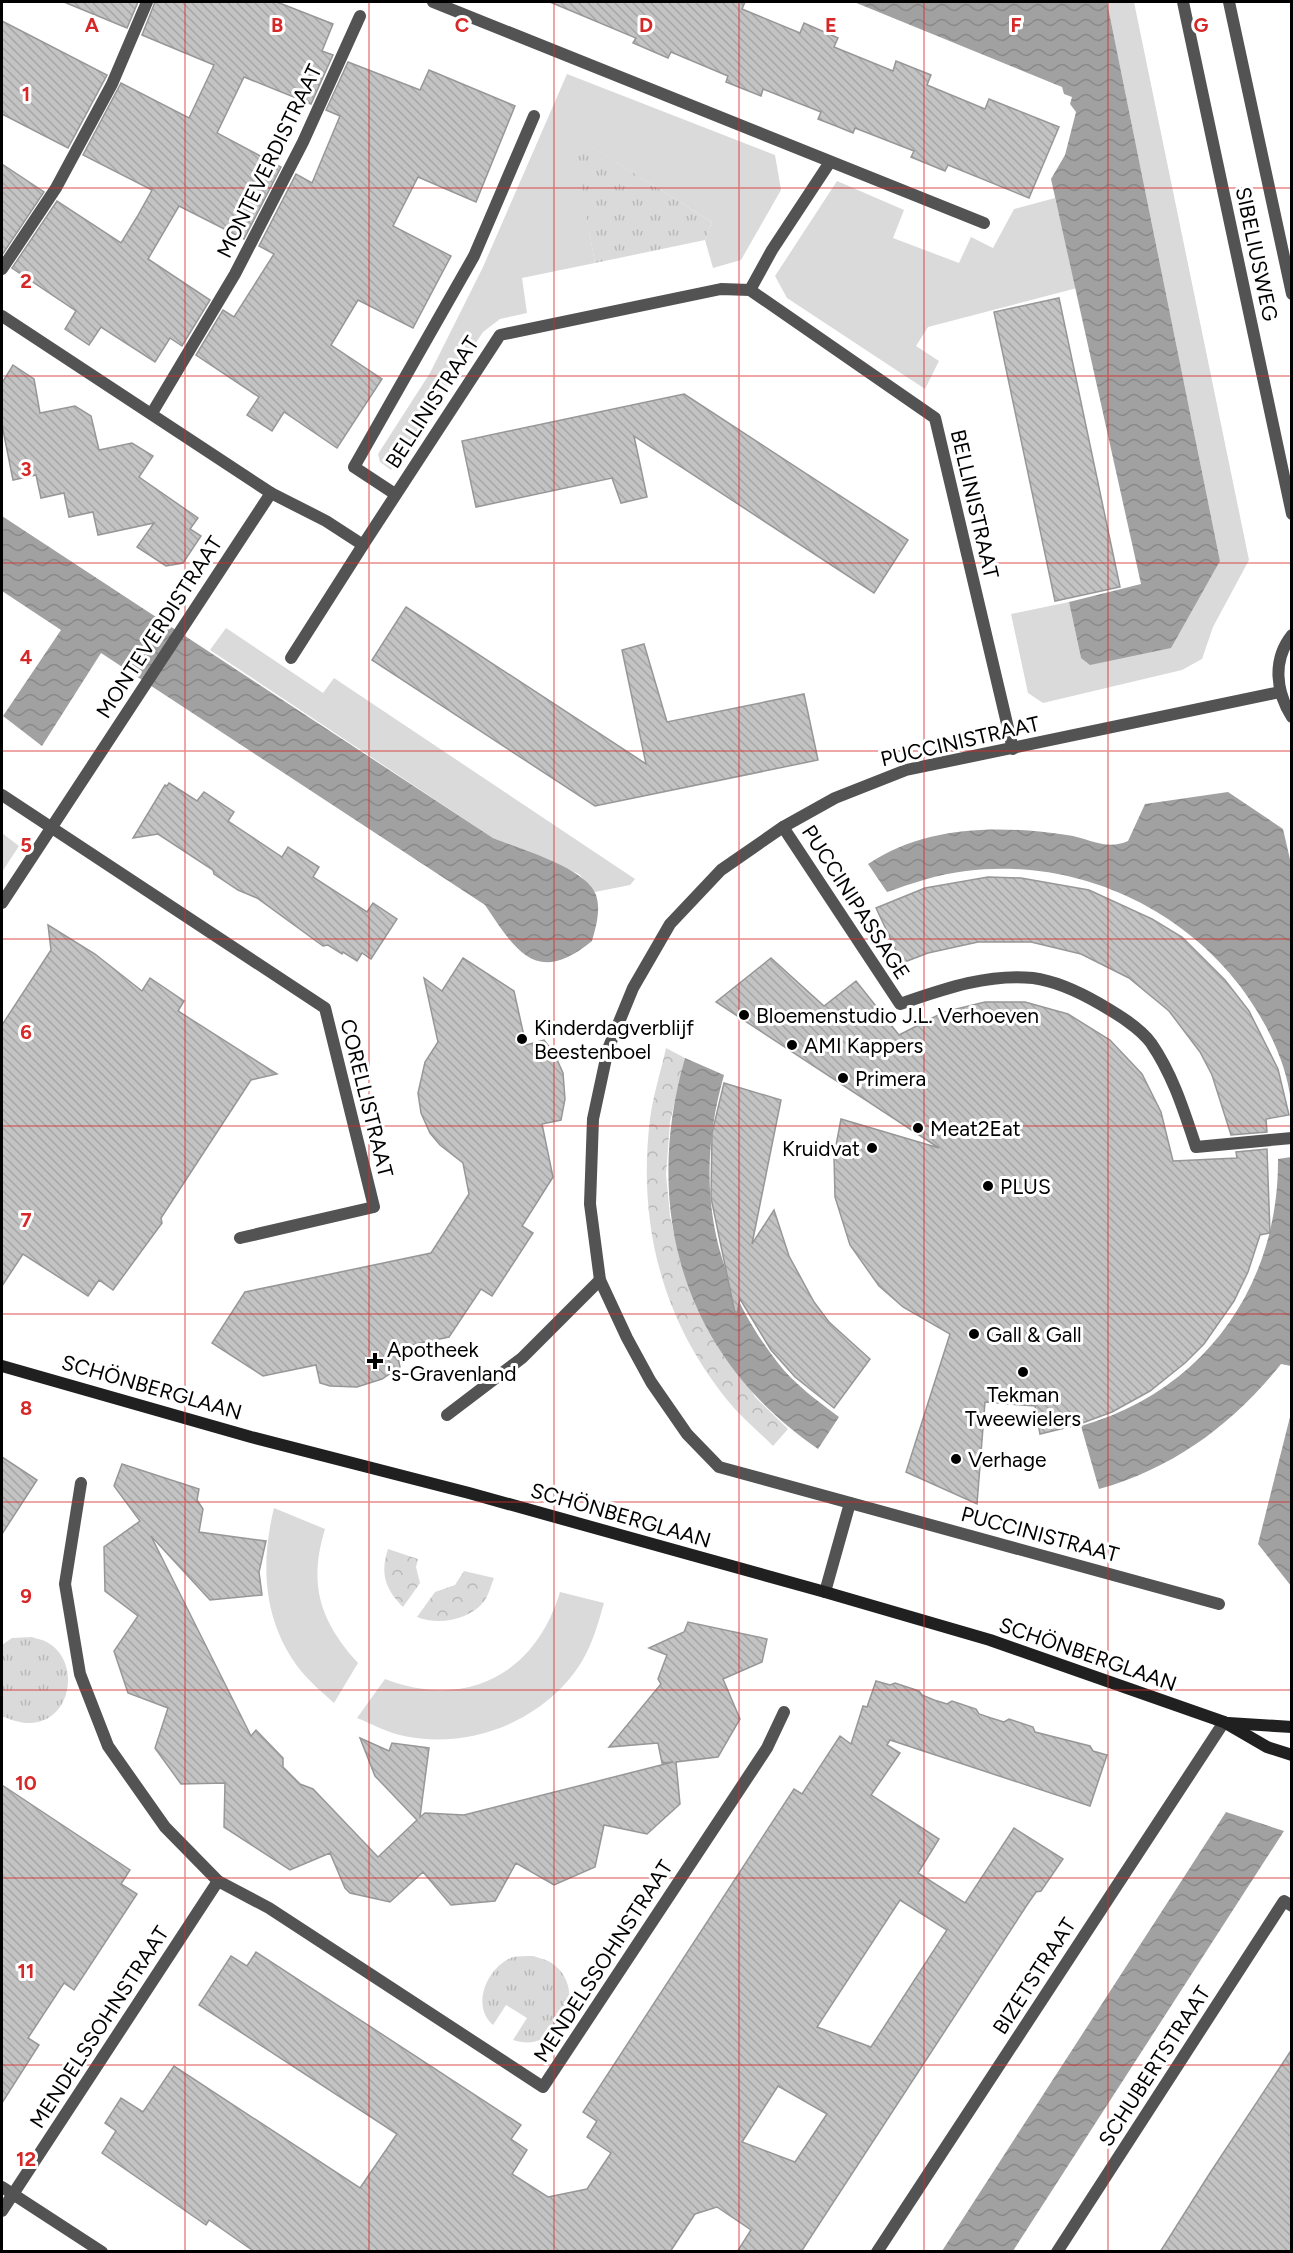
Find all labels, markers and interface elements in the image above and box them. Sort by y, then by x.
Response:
text: A [85,13,100,37]
text: B [271,13,283,37]
text: C [455,13,469,37]
text: D [639,13,653,37]
text: E [825,13,837,37]
text: F [1010,13,1022,37]
text: G [1194,13,1209,37]
street label: MONTEVERDISTRAAT [211,60,327,262]
text: 1 [22,82,30,106]
street label: SIBELIUSWEG [1231,185,1283,324]
text: 2 [20,269,32,293]
street label: BELLINISTRAAT [380,331,484,473]
street label: BELLINISTRAAT [946,427,1004,581]
text: 3 [20,457,32,481]
street label: MONTEVERDISTRAAT [91,531,227,723]
text: 4 [20,645,33,669]
street label: PUCCINISTRAAT [878,710,1042,771]
street label: PUCCINIPASSAGE [797,820,915,984]
text: 5 [20,833,32,857]
place label: Bloemenstudio J.L. Verhoeven [756,1003,1039,1028]
marker: Bloemenstudio J.L. Verhoeven [737,1008,751,1022]
place label: Kinderdagverblijf Beestenboel [534,1015,694,1064]
street label: CORELLISTRAAT [335,1016,399,1180]
text: 6 [20,1020,32,1044]
marker: Kinderdagverblijf Beestenboel [515,1032,529,1046]
place label: AMI Kappers [804,1033,923,1058]
marker: AMI Kappers [785,1038,799,1052]
place label: Primera [855,1066,926,1091]
marker: Primera [836,1071,850,1085]
place label: Meat2Eat [930,1116,1021,1141]
marker: Meat2Eat [911,1121,925,1135]
place label: Kruidvat [782,1136,860,1161]
marker: Kruidvat [865,1141,879,1155]
place label: PLUS [1000,1174,1051,1199]
marker: PLUS [981,1179,995,1193]
text: 7 [20,1208,32,1232]
place label: Gall & Gall [986,1322,1082,1347]
marker: Gall & Gall [967,1327,981,1341]
place label: Apotheek 's-Gravenland [387,1337,517,1386]
street label: SCHÖNBERGLAAN [59,1349,245,1425]
marker: Apotheek 's-Gravenland [368,1354,382,1368]
marker: Tekman Tweewielers [1016,1365,1030,1379]
place label: Tekman Tweewielers [965,1382,1081,1431]
text: 8 [20,1396,32,1420]
place label: Verhage [968,1447,1047,1472]
marker: Verhage [949,1452,963,1466]
street label: SCHÖNBERGLAAN [528,1477,714,1553]
street label: PUCCINISTRAAT [958,1501,1122,1567]
text: 9 [20,1584,32,1608]
street label: SCHÖNBERGLAAN [996,1612,1180,1696]
text: 10 [15,1771,37,1795]
street label: MENDELSSOHNSTRAAT [528,1855,678,2067]
street label: BIZETSTRAAT [987,1913,1081,2039]
street label: MENDELSSOHNSTRAAT [24,1921,174,2133]
text: 11 [18,1959,34,1983]
street label: SCHUBERTSTRAAT [1093,1981,1215,2151]
text: 12 [16,2147,36,2171]

